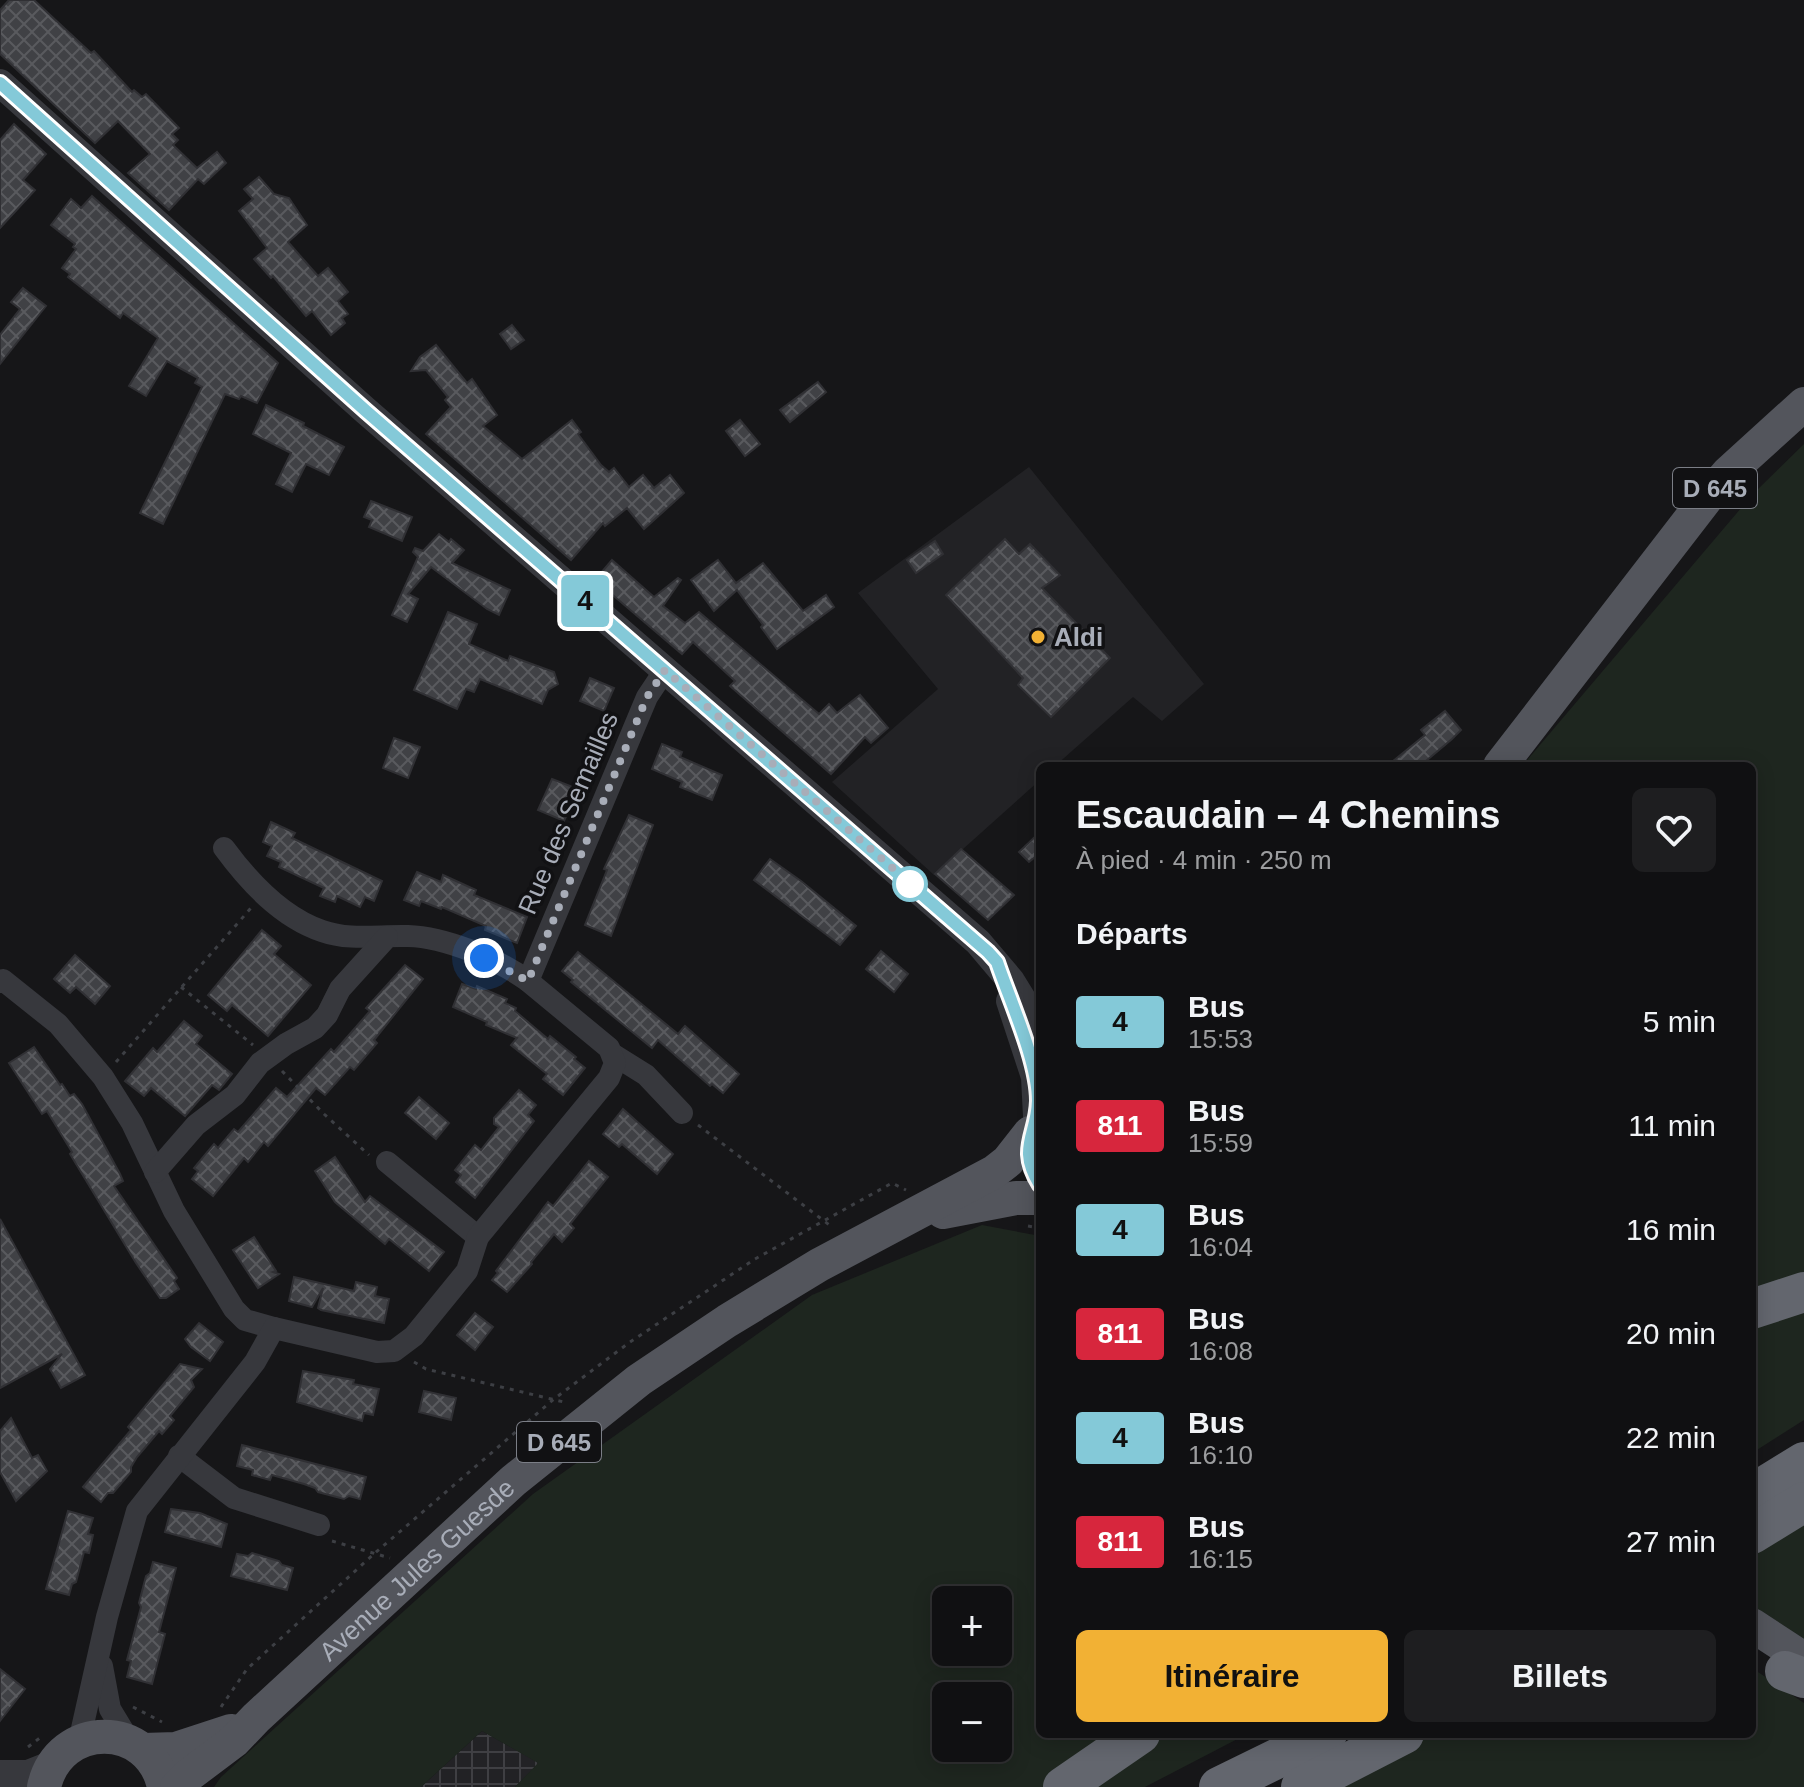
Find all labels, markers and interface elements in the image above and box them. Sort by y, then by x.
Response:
road number: D 645 [1673,468,1757,508]
line badge: 4 [559,575,611,627]
text: 4 [577,585,593,616]
place label: Aldi [1054,622,1103,652]
marker: Aldi [1029,628,1047,646]
street label: Rue des Semailles [512,707,624,919]
button: heart [1632,788,1716,872]
text: Escaudain – 4 Chemins [1076,794,1501,836]
text: À pied · 4 min · 250 m [1076,845,1332,875]
unlabelled marker [893,867,927,901]
text: Départs [1076,917,1188,950]
your location [464,938,504,978]
text: Bus [1188,990,1245,1023]
text: 5 min [1643,1005,1716,1038]
text: 4 [1112,1006,1128,1037]
text: 15:53 [1188,1024,1253,1054]
text: Bus [1188,1094,1245,1127]
text: 11 min [1628,1109,1716,1142]
text: 811 [1097,1110,1143,1141]
text: 15:59 [1188,1128,1253,1158]
text: Bus [1188,1198,1245,1231]
text: 16 min [1626,1213,1716,1246]
text: 4 [1112,1214,1128,1245]
text: 16:04 [1188,1232,1253,1262]
text: Bus [1188,1302,1245,1335]
text: 20 min [1626,1317,1716,1350]
text: 811 [1097,1318,1143,1349]
text: 16:08 [1188,1336,1253,1366]
text: Bus [1188,1406,1245,1439]
text: 22 min [1626,1421,1716,1454]
road number: D 645 [517,1422,601,1462]
text: 4 [1112,1422,1128,1453]
text: 16:10 [1188,1440,1253,1470]
street label: Avenue Jules Guesde [313,1473,520,1667]
text: Bus [1188,1510,1245,1543]
text: 27 min [1626,1525,1716,1558]
text: 811 [1097,1526,1143,1557]
text: 16:15 [1188,1544,1253,1574]
map controls [932,1586,1012,1762]
button: + [932,1586,1012,1666]
button: Itinéraire [1076,1630,1388,1722]
button: Billets [1404,1630,1716,1722]
button: − [932,1682,1012,1762]

